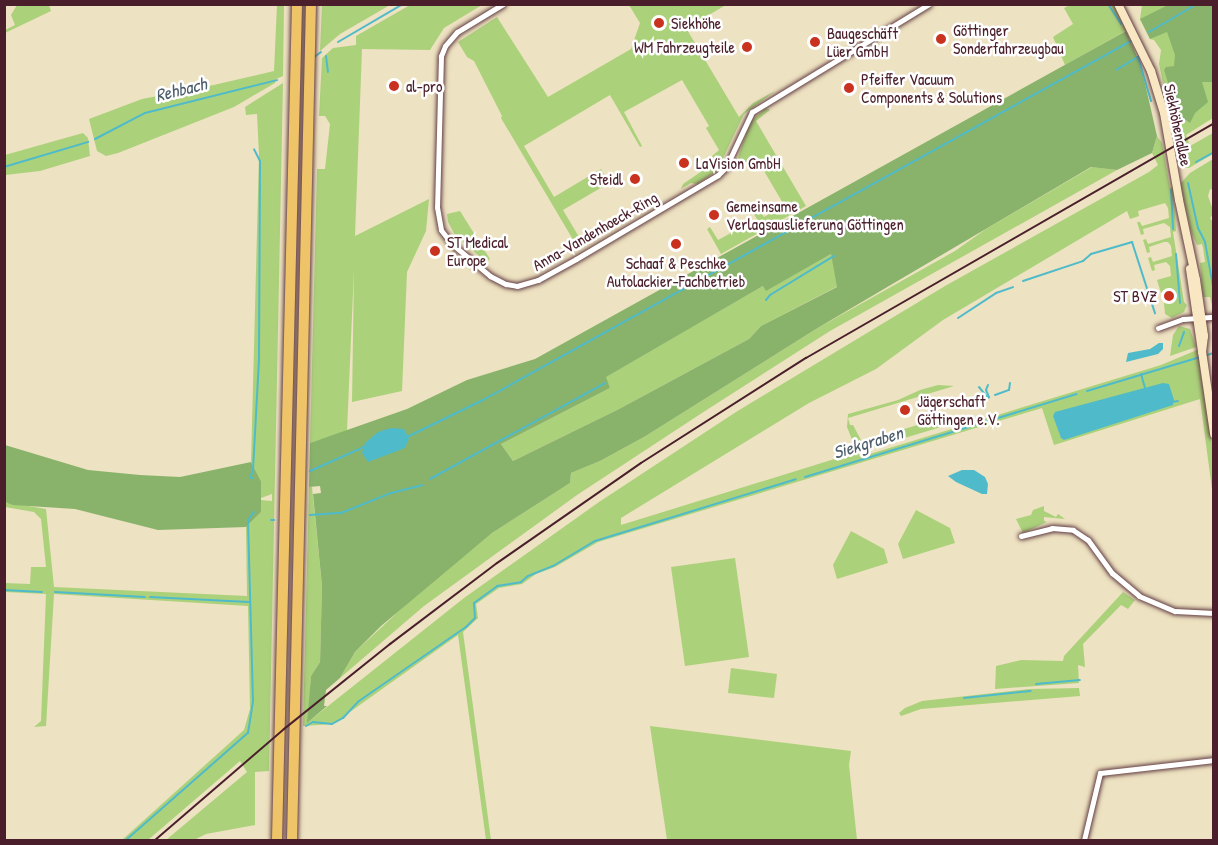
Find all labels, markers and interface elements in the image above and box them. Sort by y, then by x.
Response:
place label: Siekhöhe [671,13,721,33]
marker: Siekhöhe [652,16,666,30]
place label: Göttinger Sonderfahrzeugbau [953,20,1064,58]
place label: Baugeschäft Lüer GmbH [827,23,898,61]
marker: Göttinger Sonderfahrzeugbau [934,32,948,46]
marker: Baugeschäft Lüer GmbH [808,35,822,49]
place label: WM Fahrzeugteile [634,37,735,57]
marker: WM Fahrzeugteile [740,40,754,54]
place label: Pfeiffer Vacuum Components & Solutions [861,69,1002,107]
water label: Rehbach [153,73,209,107]
place label: al-pro [406,76,442,96]
marker: al-pro [387,79,401,93]
marker: Pfeiffer Vacuum Components & Solutions [842,81,856,95]
street label: Siekhöhenallee [1160,82,1196,168]
place label: LaVision GmbH [696,153,781,173]
marker: LaVision GmbH [677,156,691,170]
place label: Steidl [590,169,623,189]
marker: Steidl [628,172,642,186]
street label: Anna-Vandenhoeck-Ring [529,187,661,275]
place label: Gemeinsame Verlagsauslieferung Göttingen [726,196,904,234]
marker: Gemeinsame Verlagsauslieferung Göttingen [707,208,721,222]
place label: ST Medical Europe [447,232,508,270]
marker: Schaaf & Peschke Autolackier-Fachbetrieb [669,237,683,251]
marker: ST Medical Europe [428,244,442,258]
place label: Schaaf & Peschke Autolackier-Fachbetrieb [607,253,745,291]
place label: ST BVZ [1113,286,1157,306]
marker: ST BVZ [1162,289,1176,303]
place label: Jägerschaft Göttingen e.V. [917,391,1000,429]
marker: Jägerschaft Göttingen e.V. [898,403,912,417]
water label: Siekgraben [831,422,905,464]

